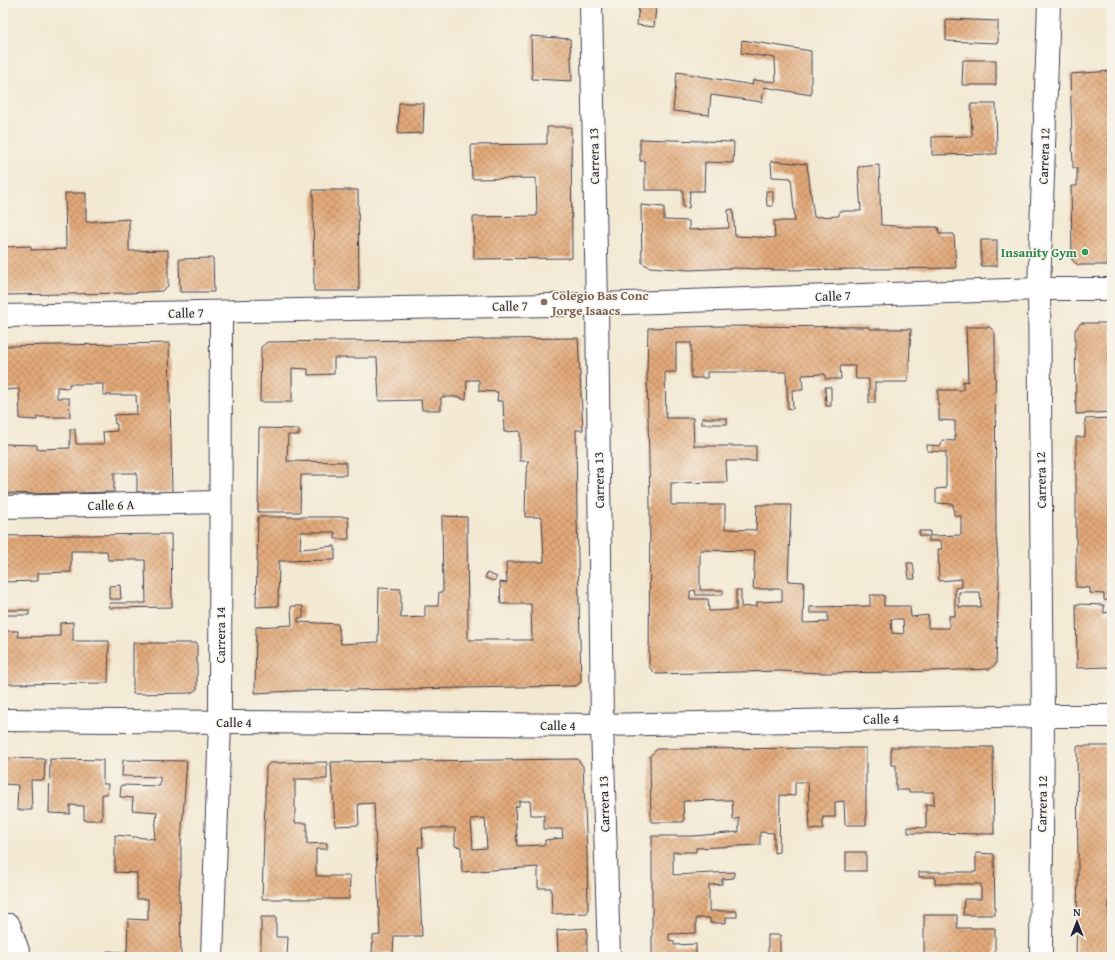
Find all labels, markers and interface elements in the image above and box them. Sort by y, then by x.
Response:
street label: Carrera 12 [1034,127,1054,185]
street label: Carrera 13 [584,128,604,184]
place label: Insanity Gym [1001,243,1078,262]
marker: Insanity Gym [1080,247,1090,257]
place label: Colegio Bas Conc Jorge Isaacs [550,286,648,320]
street label: Calle 7 [815,286,851,306]
street label: Calle 7 [492,296,528,316]
marker: Colegio Bas Conc Jorge Isaacs [539,297,549,307]
street label: Calle 7 [168,303,204,323]
street label: Carrera 13 [589,452,609,508]
street label: Carrera 12 [1031,452,1051,508]
street label: Calle 6 A [88,495,135,515]
street label: Carrera 14 [211,607,230,663]
street label: Calle 4 [863,709,899,729]
street label: Calle 4 [216,713,252,732]
street label: Calle 4 [540,716,576,735]
street label: Carrera 13 [594,775,614,833]
street label: Carrera 12 [1032,776,1052,832]
north arrow [1057,902,1097,942]
text: N [1073,904,1081,920]

